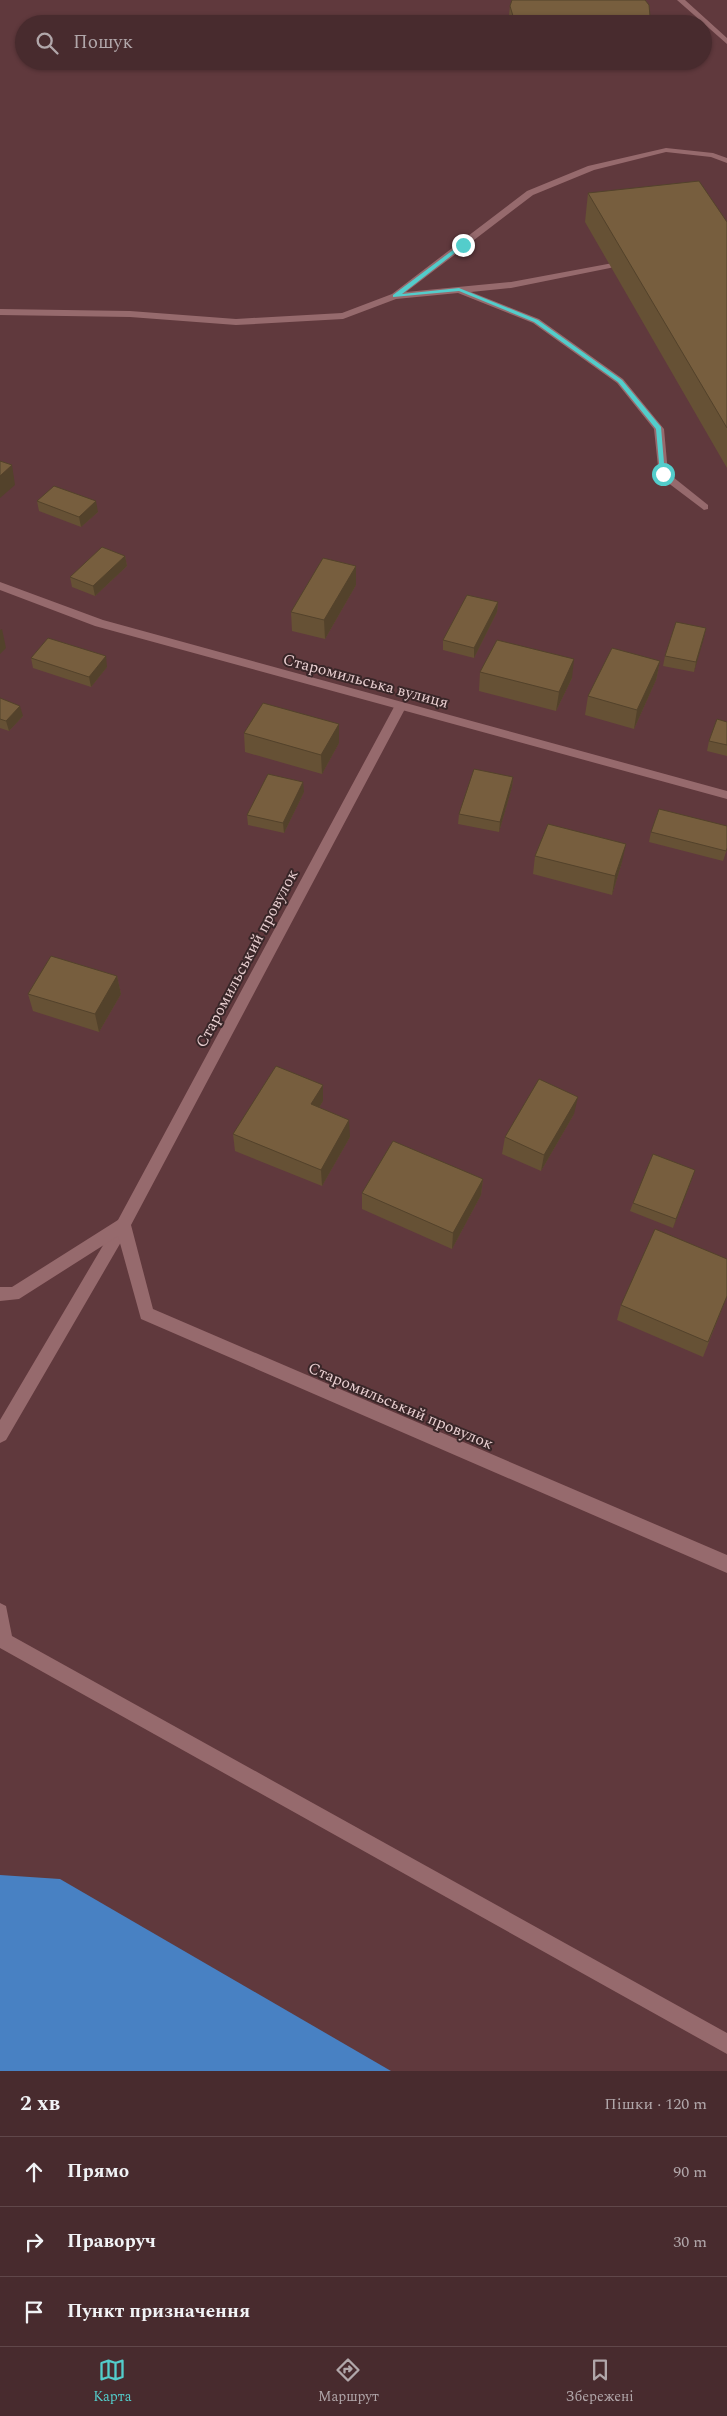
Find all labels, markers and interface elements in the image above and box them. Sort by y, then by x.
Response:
search box [15,15,712,70]
text: Пошук [73,28,133,57]
icon: search [33,29,61,57]
route end [452,234,475,257]
route start [652,463,675,486]
street label: Старомильська вулиця [280,647,451,715]
street label: Старомильський провулок [189,865,304,1052]
street label: Старомильський провулок [304,1356,497,1456]
text: 2 хв [20,2088,60,2120]
text: Пішки · 120 m [604,2092,707,2116]
text: Прямо [67,2157,129,2186]
icon: ahead [20,2158,48,2186]
text: 90 m [673,2160,707,2184]
text: Праворуч [67,2227,156,2256]
icon: right [20,2228,48,2256]
text: 30 m [673,2230,707,2254]
text: Пункт призначення [67,2297,250,2326]
icon: arrive [20,2298,48,2326]
tab: Карта [93,2356,132,2407]
tab: Маршрут [318,2356,379,2407]
tab: Збережені [565,2356,634,2407]

